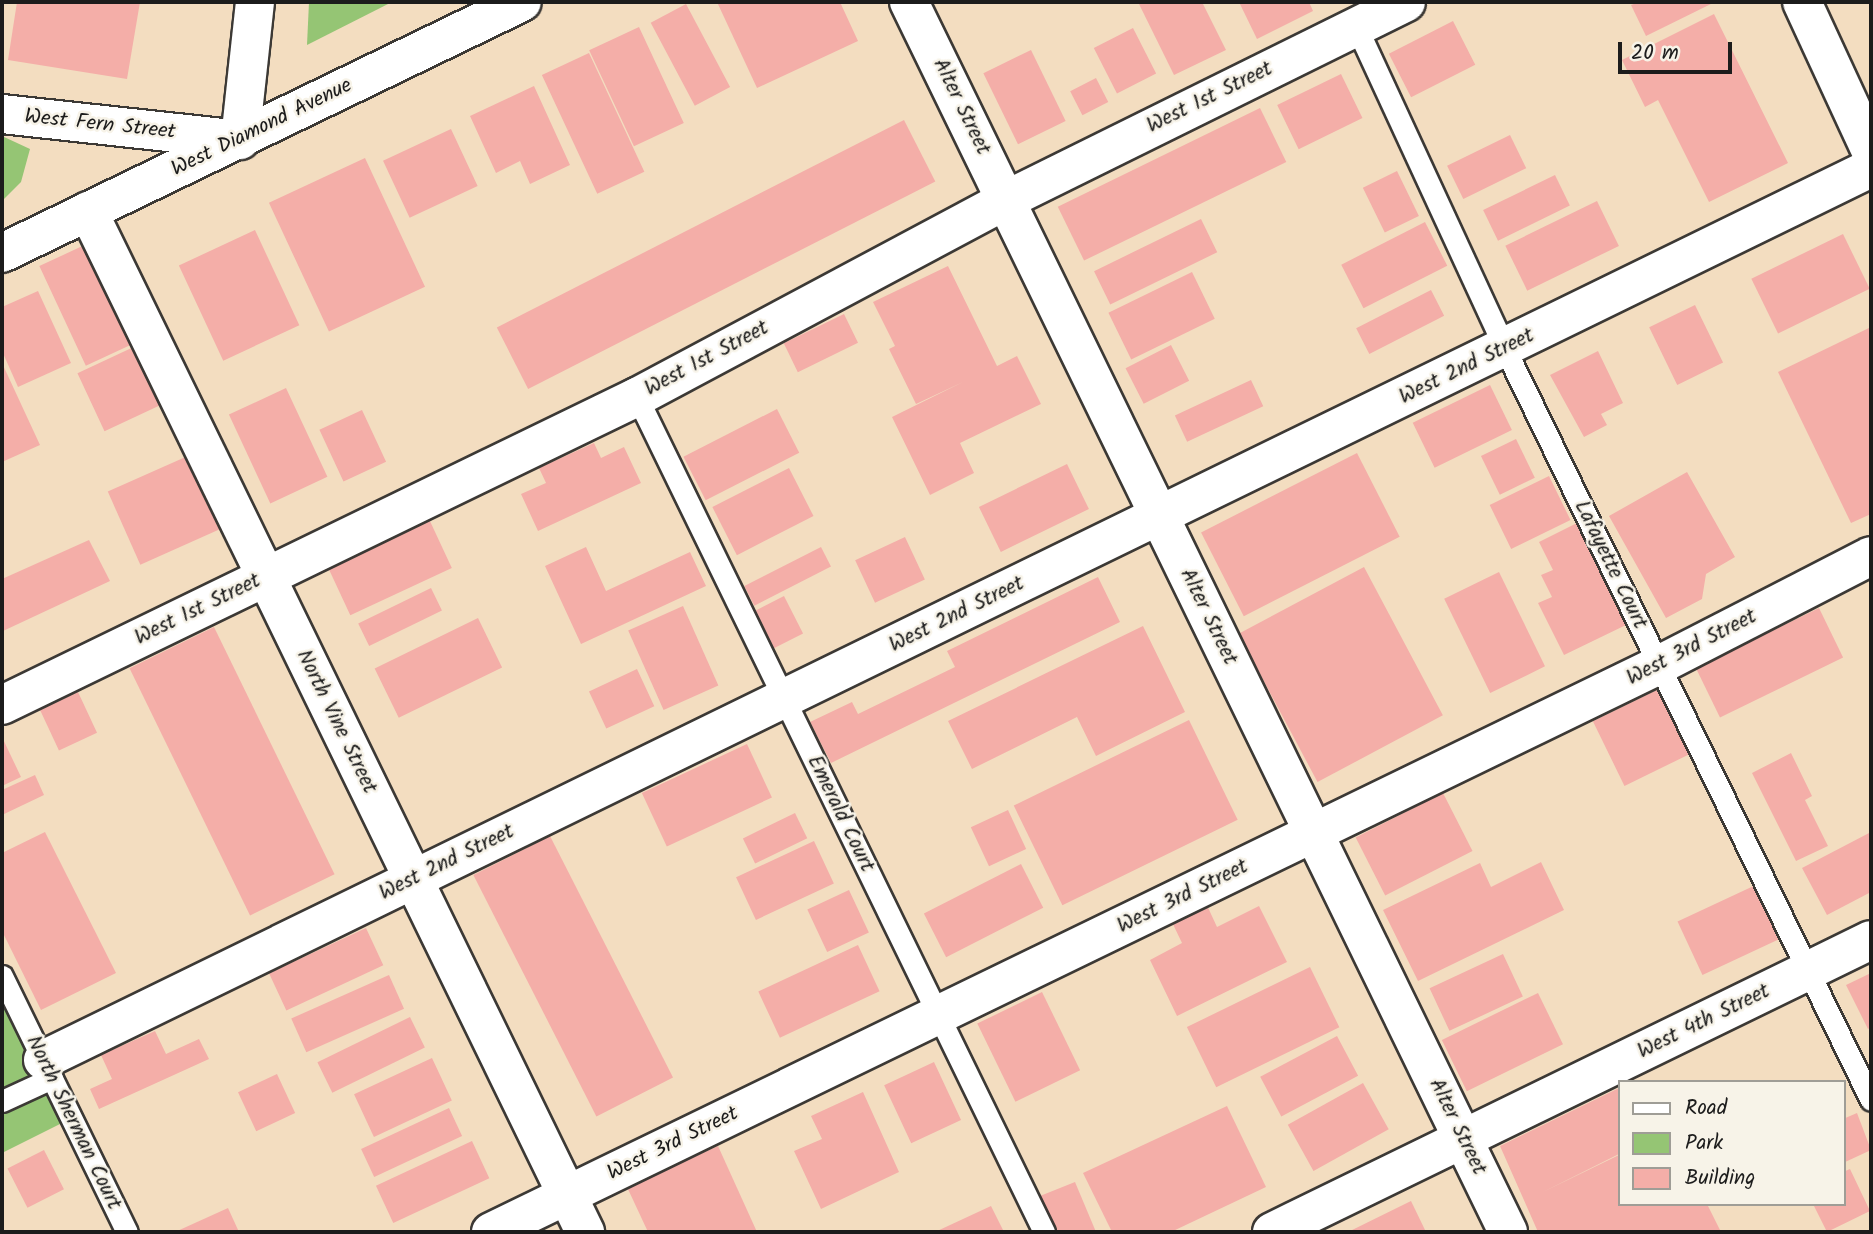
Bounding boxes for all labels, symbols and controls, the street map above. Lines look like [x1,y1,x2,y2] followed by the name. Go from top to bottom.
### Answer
[1621,28,1735,72] scale bar
[1631,37,1679,70] text: 20 m
[927,55,995,159] street label: Alter Street
[1143,57,1277,139] street label: West 1st Street
[168,73,356,183] street label: West Diamond Avenue
[23,105,177,145] street label: West Fern Street
[641,316,773,402] street label: West 1st Street
[1395,323,1539,411] street label: West 2nd Street
[1568,497,1652,633] street label: Lafayette Court
[1174,565,1242,669] street label: Alter Street
[131,569,265,651] street label: West 1st Street
[885,571,1029,659] street label: West 2nd Street
[1623,604,1761,692] street label: West 3rd Street
[290,646,382,798] street label: North Vine Street
[801,752,879,876] street label: Emerald Court
[375,819,519,907] street label: West 2nd Street
[1113,854,1253,940] street label: West 3rd Street
[1634,979,1774,1065] street label: West 4th Street
[20,1032,126,1214] street label: North Sherman Court
[1423,1075,1491,1179] street label: Alter Street
[1618,1080,1845,1206] legend
[1685,1092,1727,1125] text: Road
[603,1101,743,1187] street label: West 3rd Street
[1685,1127,1723,1160] text: Park
[1685,1162,1755,1195] text: Building

